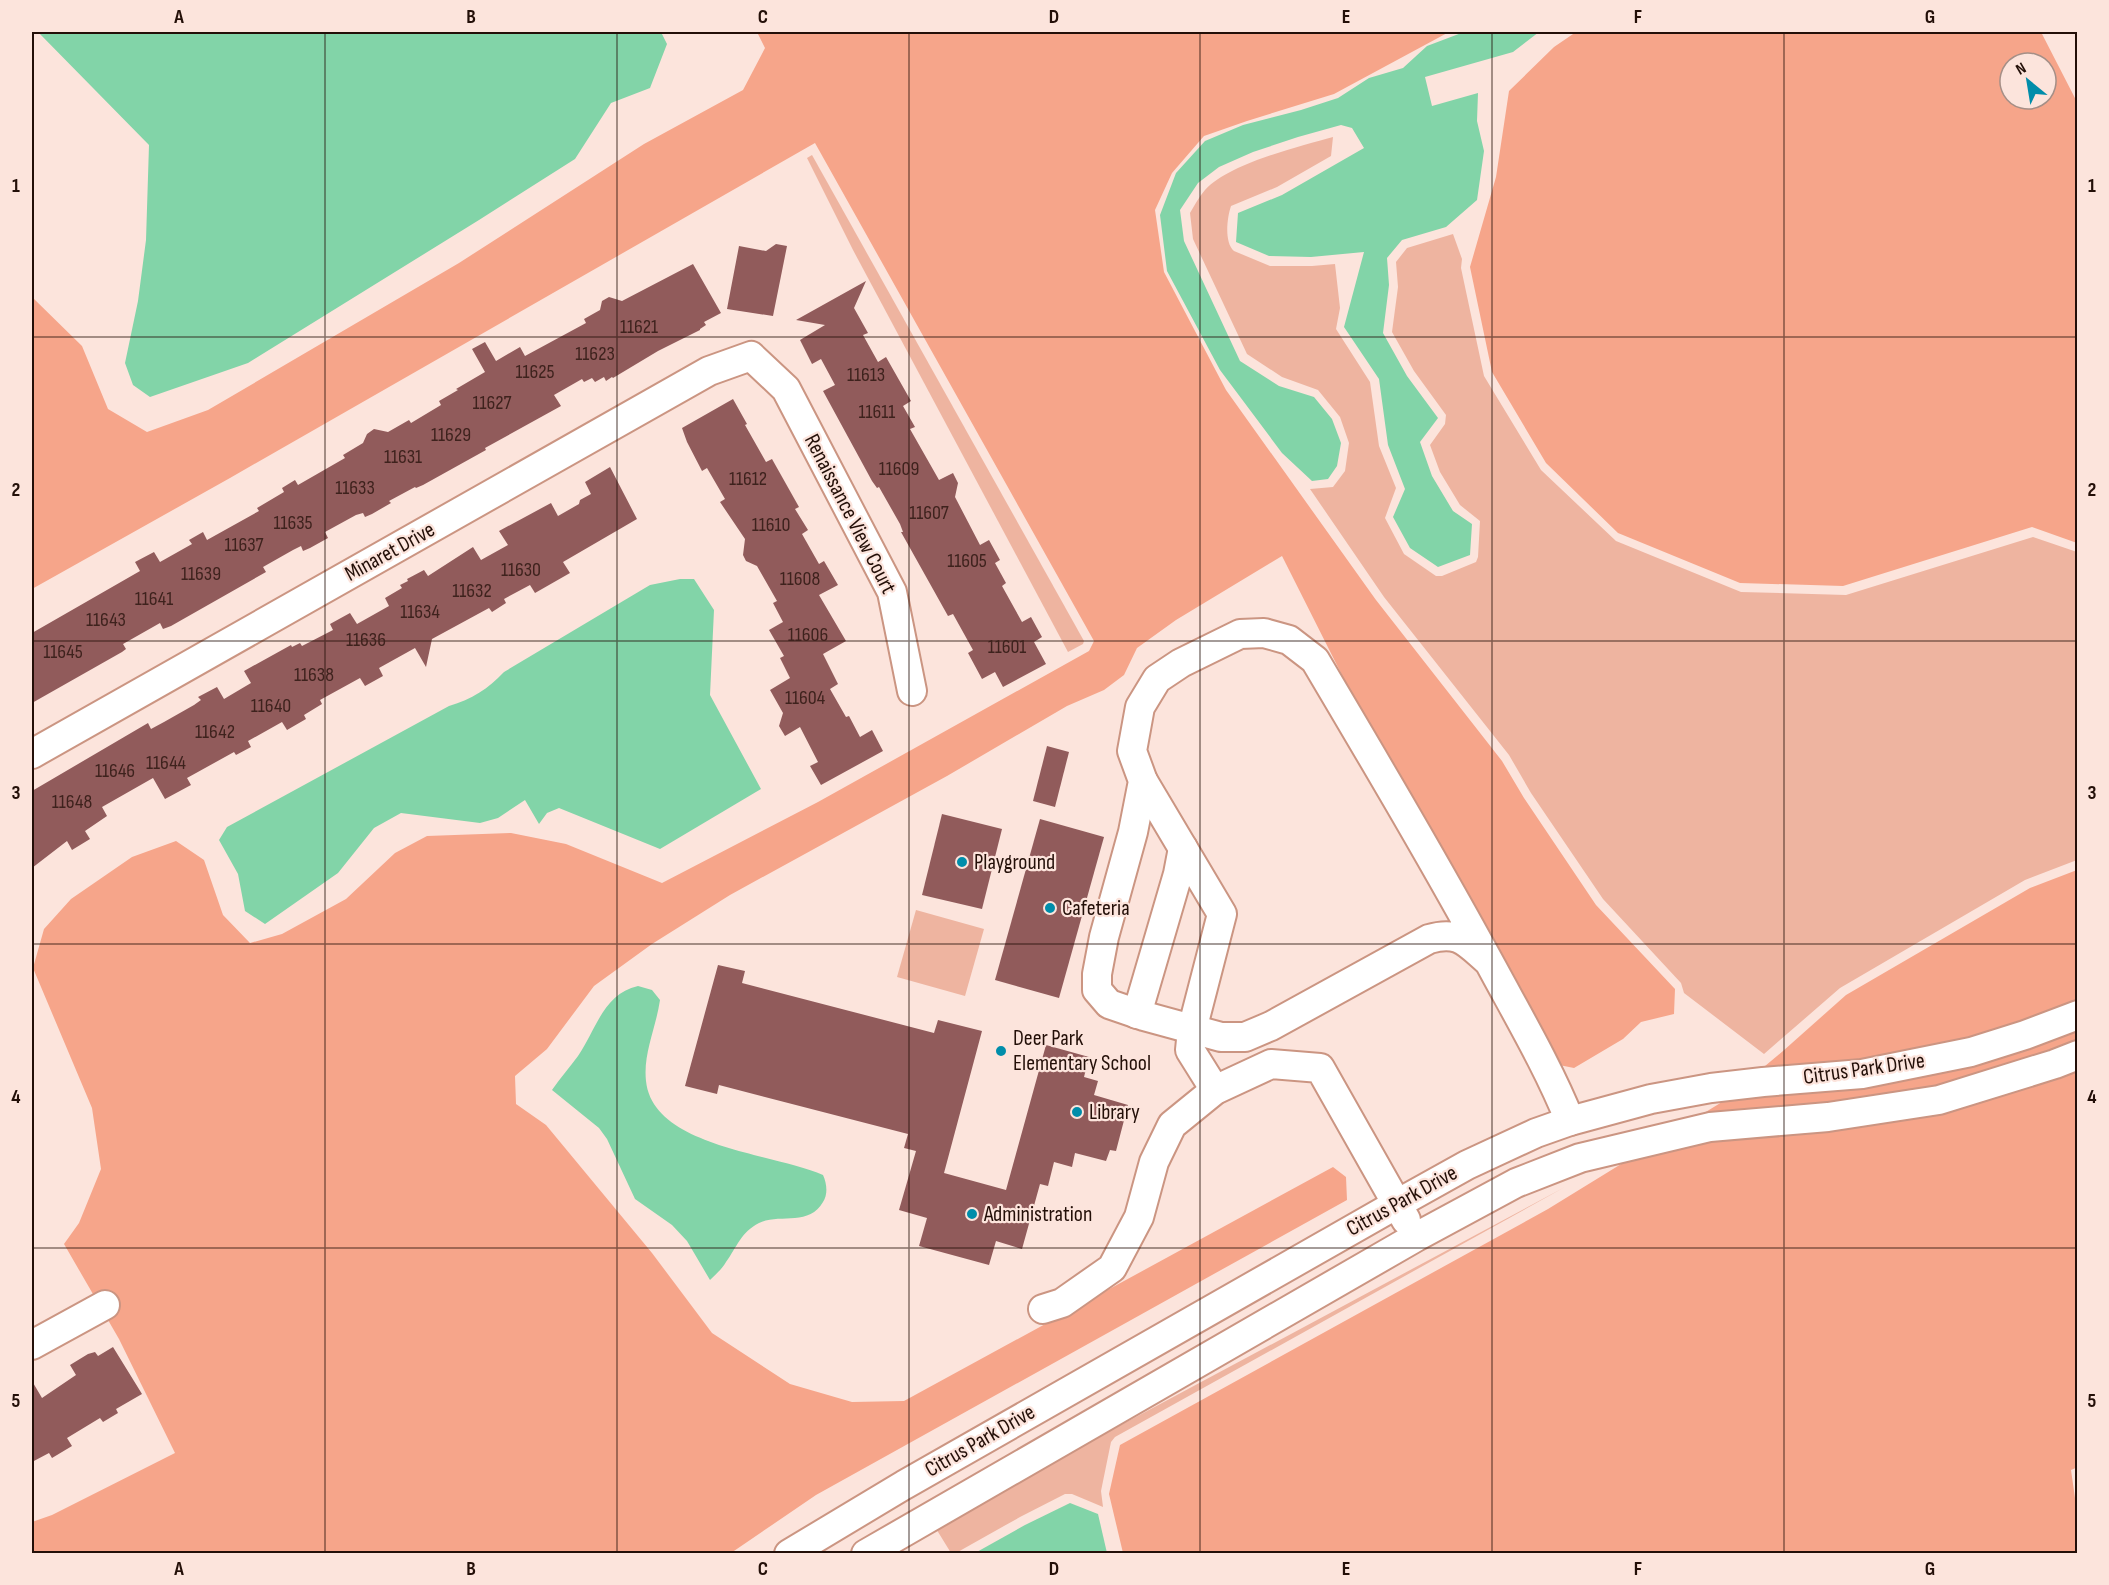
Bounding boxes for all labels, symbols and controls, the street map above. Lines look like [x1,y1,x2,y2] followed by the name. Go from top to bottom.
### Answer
[173,5,184,29] text: A
[466,5,476,29] text: B
[758,5,768,29] text: C
[1049,5,1059,29] text: D
[1342,5,1350,29] text: E
[1634,5,1642,29] text: F
[1925,5,1935,29] text: G
[1998,51,2058,111] north arrow
[2013,59,2030,80] text: N
[12,174,20,198] text: 1
[2088,174,2096,198] text: 1
[620,315,658,339] house number: 11621
[575,342,615,366] house number: 11623
[515,360,555,384] house number: 11625
[847,363,885,387] house number: 11613
[472,391,512,415] house number: 11627
[859,400,895,424] house number: 11611
[431,423,471,447] house number: 11629
[798,430,902,599] street label: Renaissance View Court
[384,445,422,469] house number: 11631
[879,457,919,481] house number: 11609
[729,467,767,491] house number: 11612
[335,476,375,500] house number: 11633
[12,478,20,502] text: 2
[2088,478,2096,502] text: 2
[909,501,949,525] house number: 11607
[273,511,313,535] house number: 11635
[752,513,790,537] house number: 11610
[340,516,440,588] street label: Minaret Drive
[224,533,264,557] house number: 11637
[947,549,987,573] house number: 11605
[501,558,541,582] house number: 11630
[181,562,221,586] house number: 11639
[780,567,820,591] house number: 11608
[452,579,492,603] house number: 11632
[135,587,173,611] house number: 11641
[400,600,440,624] house number: 11634
[86,608,126,632] house number: 11643
[788,623,828,647] house number: 11606
[346,628,386,652] house number: 11636
[988,635,1026,659] house number: 11601
[43,640,83,664] house number: 11645
[294,663,334,687] house number: 11638
[785,686,825,710] house number: 11604
[251,694,291,718] house number: 11640
[195,720,235,744] house number: 11642
[146,751,186,775] house number: 11644
[95,759,135,783] house number: 11646
[12,781,21,805] text: 3
[2088,781,2097,805] text: 3
[52,790,92,814] house number: 11648
[974,849,1055,876] place label: Playground
[955,855,969,869] marker: Playground
[1062,895,1130,922] place label: Cafeteria
[1043,901,1057,915] marker: Cafeteria
[1013,1025,1151,1077] place label: Deer Park Elementary School
[994,1044,1008,1058] marker: Deer Park Elementary School
[1801,1047,1927,1091] street label: Citrus Park Drive
[11,1085,21,1109] text: 4
[2087,1085,2097,1109] text: 4
[1089,1099,1140,1126] place label: Library
[1070,1105,1084,1119] marker: Library
[1342,1160,1462,1242] street label: Citrus Park Drive
[983,1201,1092,1228] place label: Administration
[965,1207,979,1221] marker: Administration
[12,1389,21,1413] text: 5
[2088,1389,2097,1413] text: 5
[920,1399,1040,1483] street label: Citrus Park Drive
[173,1557,184,1581] text: A
[466,1557,476,1581] text: B
[758,1557,768,1581] text: C
[1049,1557,1059,1581] text: D
[1342,1557,1350,1581] text: E
[1634,1557,1642,1581] text: F
[1925,1557,1935,1581] text: G

